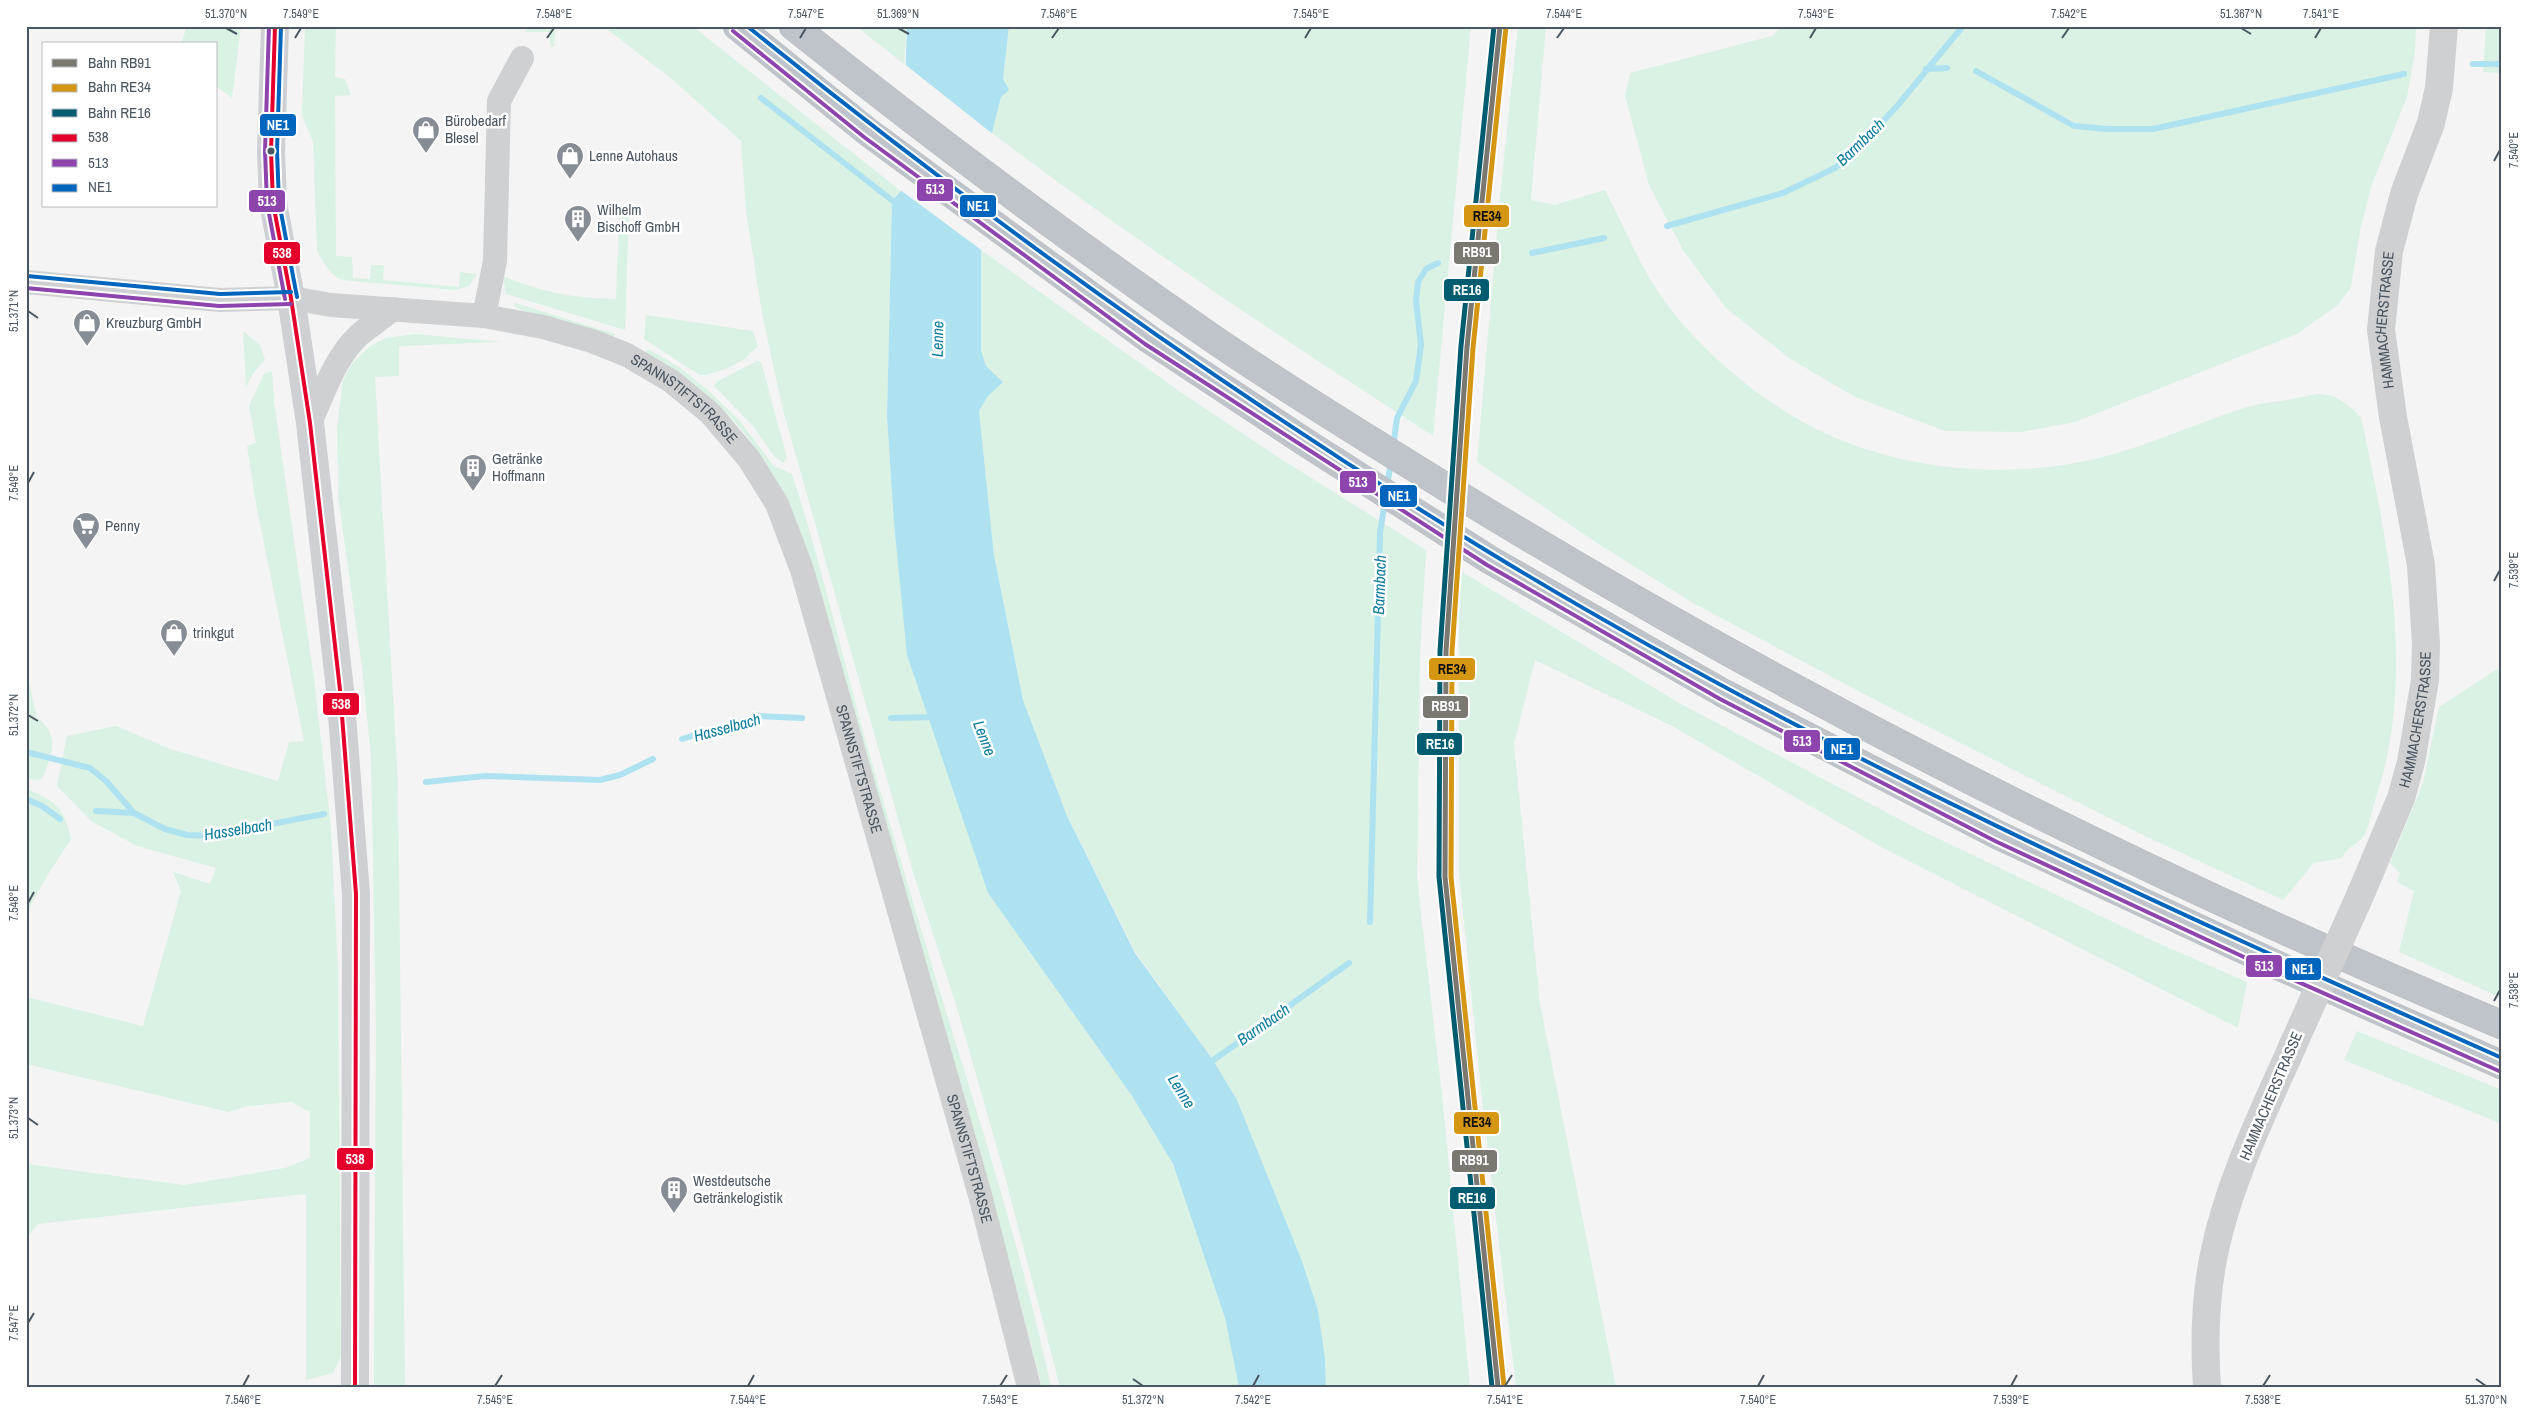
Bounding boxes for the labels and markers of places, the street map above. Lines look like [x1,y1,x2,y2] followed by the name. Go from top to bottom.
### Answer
[445,110,506,148] place label: Bürobedarf Blesel
[411,115,441,154] shop icon: Bürobedarf Blesel
[555,141,585,180] shop icon: Lenne Autohaus
[589,145,678,166] place label: Lenne Autohaus
[266,146,276,156] unlabelled marker
[597,199,680,237] place label: Wilhelm Bischoff GmbH
[563,204,593,243] building icon: Wilhelm Bischoff GmbH
[72,308,102,347] shop icon: Kreuzburg GmbH
[106,312,202,333] place label: Kreuzburg GmbH
[492,448,545,486] place label: Getränke Hoffmann
[458,453,488,492] building icon: Getränke Hoffmann
[71,511,101,550] supermarket icon: Penny
[105,515,141,536] place label: Penny
[159,618,189,657] shop icon: trinkgut
[193,622,235,643] place label: trinkgut
[693,1170,783,1208] place label: Westdeutsche Getränkelogistik
[659,1175,689,1214] building icon: Westdeutsche Getränkelogistik

